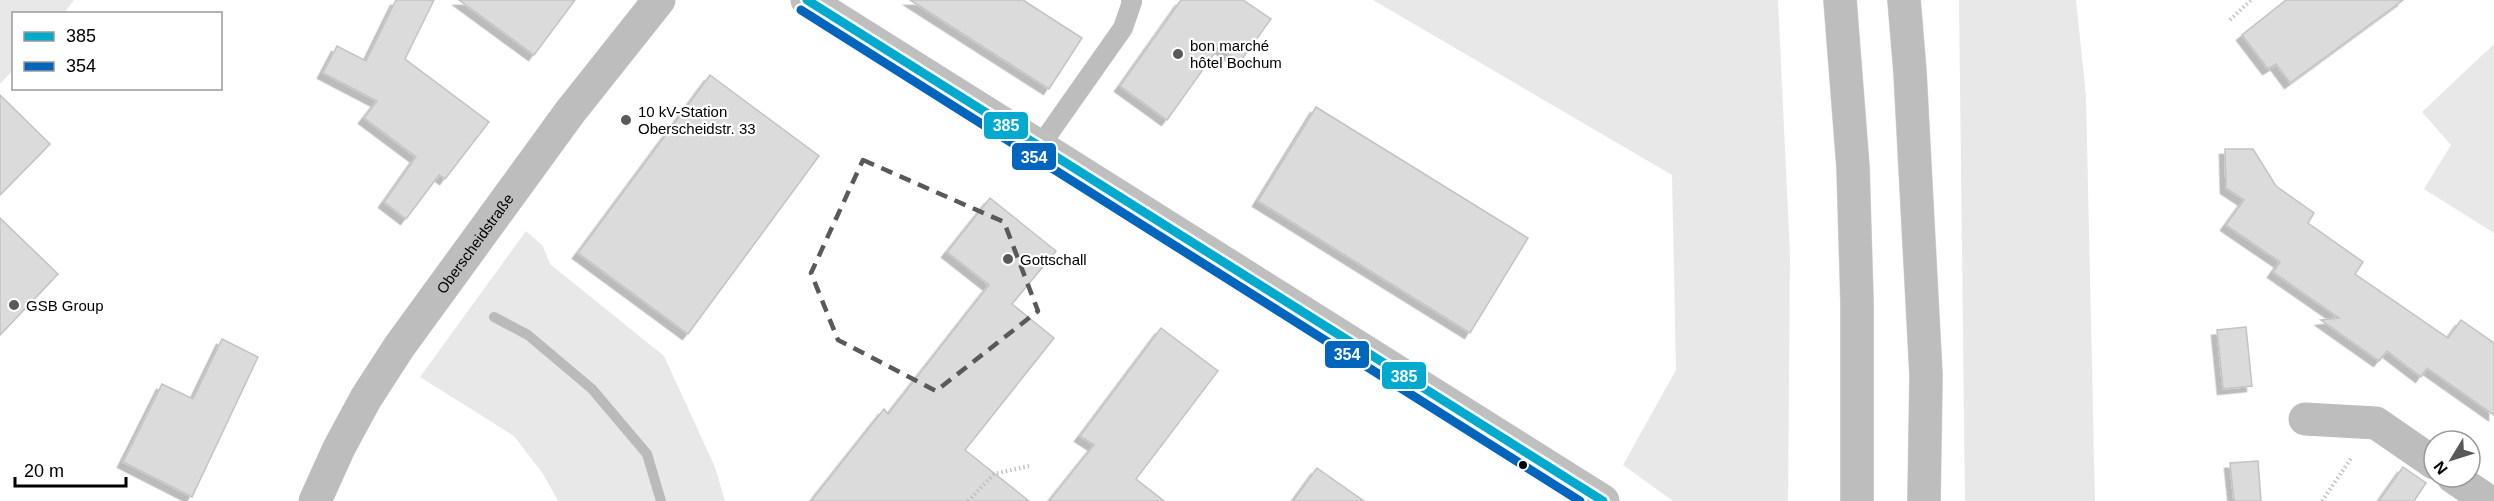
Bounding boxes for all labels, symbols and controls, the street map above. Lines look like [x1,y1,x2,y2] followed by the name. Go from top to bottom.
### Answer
[12,12,222,90] legend
[66,26,96,46] text: 385
[1190,37,1282,71] place label: bon marché hôtel Bochum
[1171,47,1185,61] marker: bon marché hôtel Bochum
[66,56,96,76] text: 354
[638,103,756,137] place label: 10 kV-Station Oberscheidstr. 33
[983,111,1029,140] line badge: 385
[619,113,633,127] marker: 10 kV-Station Oberscheidstr. 33
[993,117,1019,134] text: 385
[1011,142,1057,171] line badge: 354
[1021,149,1047,166] text: 354
[432,190,516,297] street label: Oberscheidstraße
[1020,251,1087,268] place label: Gottschall
[1001,252,1015,266] marker: Gottschall
[26,297,104,314] place label: GSB Group
[7,298,21,312] marker: GSB Group
[1324,340,1370,369] line badge: 354
[1334,346,1360,363] text: 354
[1381,361,1427,390] line badge: 385
[1391,368,1417,385] text: 385
[2422,429,2482,489] north arrow
[15,450,126,488] scale bar
[2430,458,2451,478] text: N
[1517,459,1529,471] unlabelled marker
[24,461,64,481] text: 20 m

